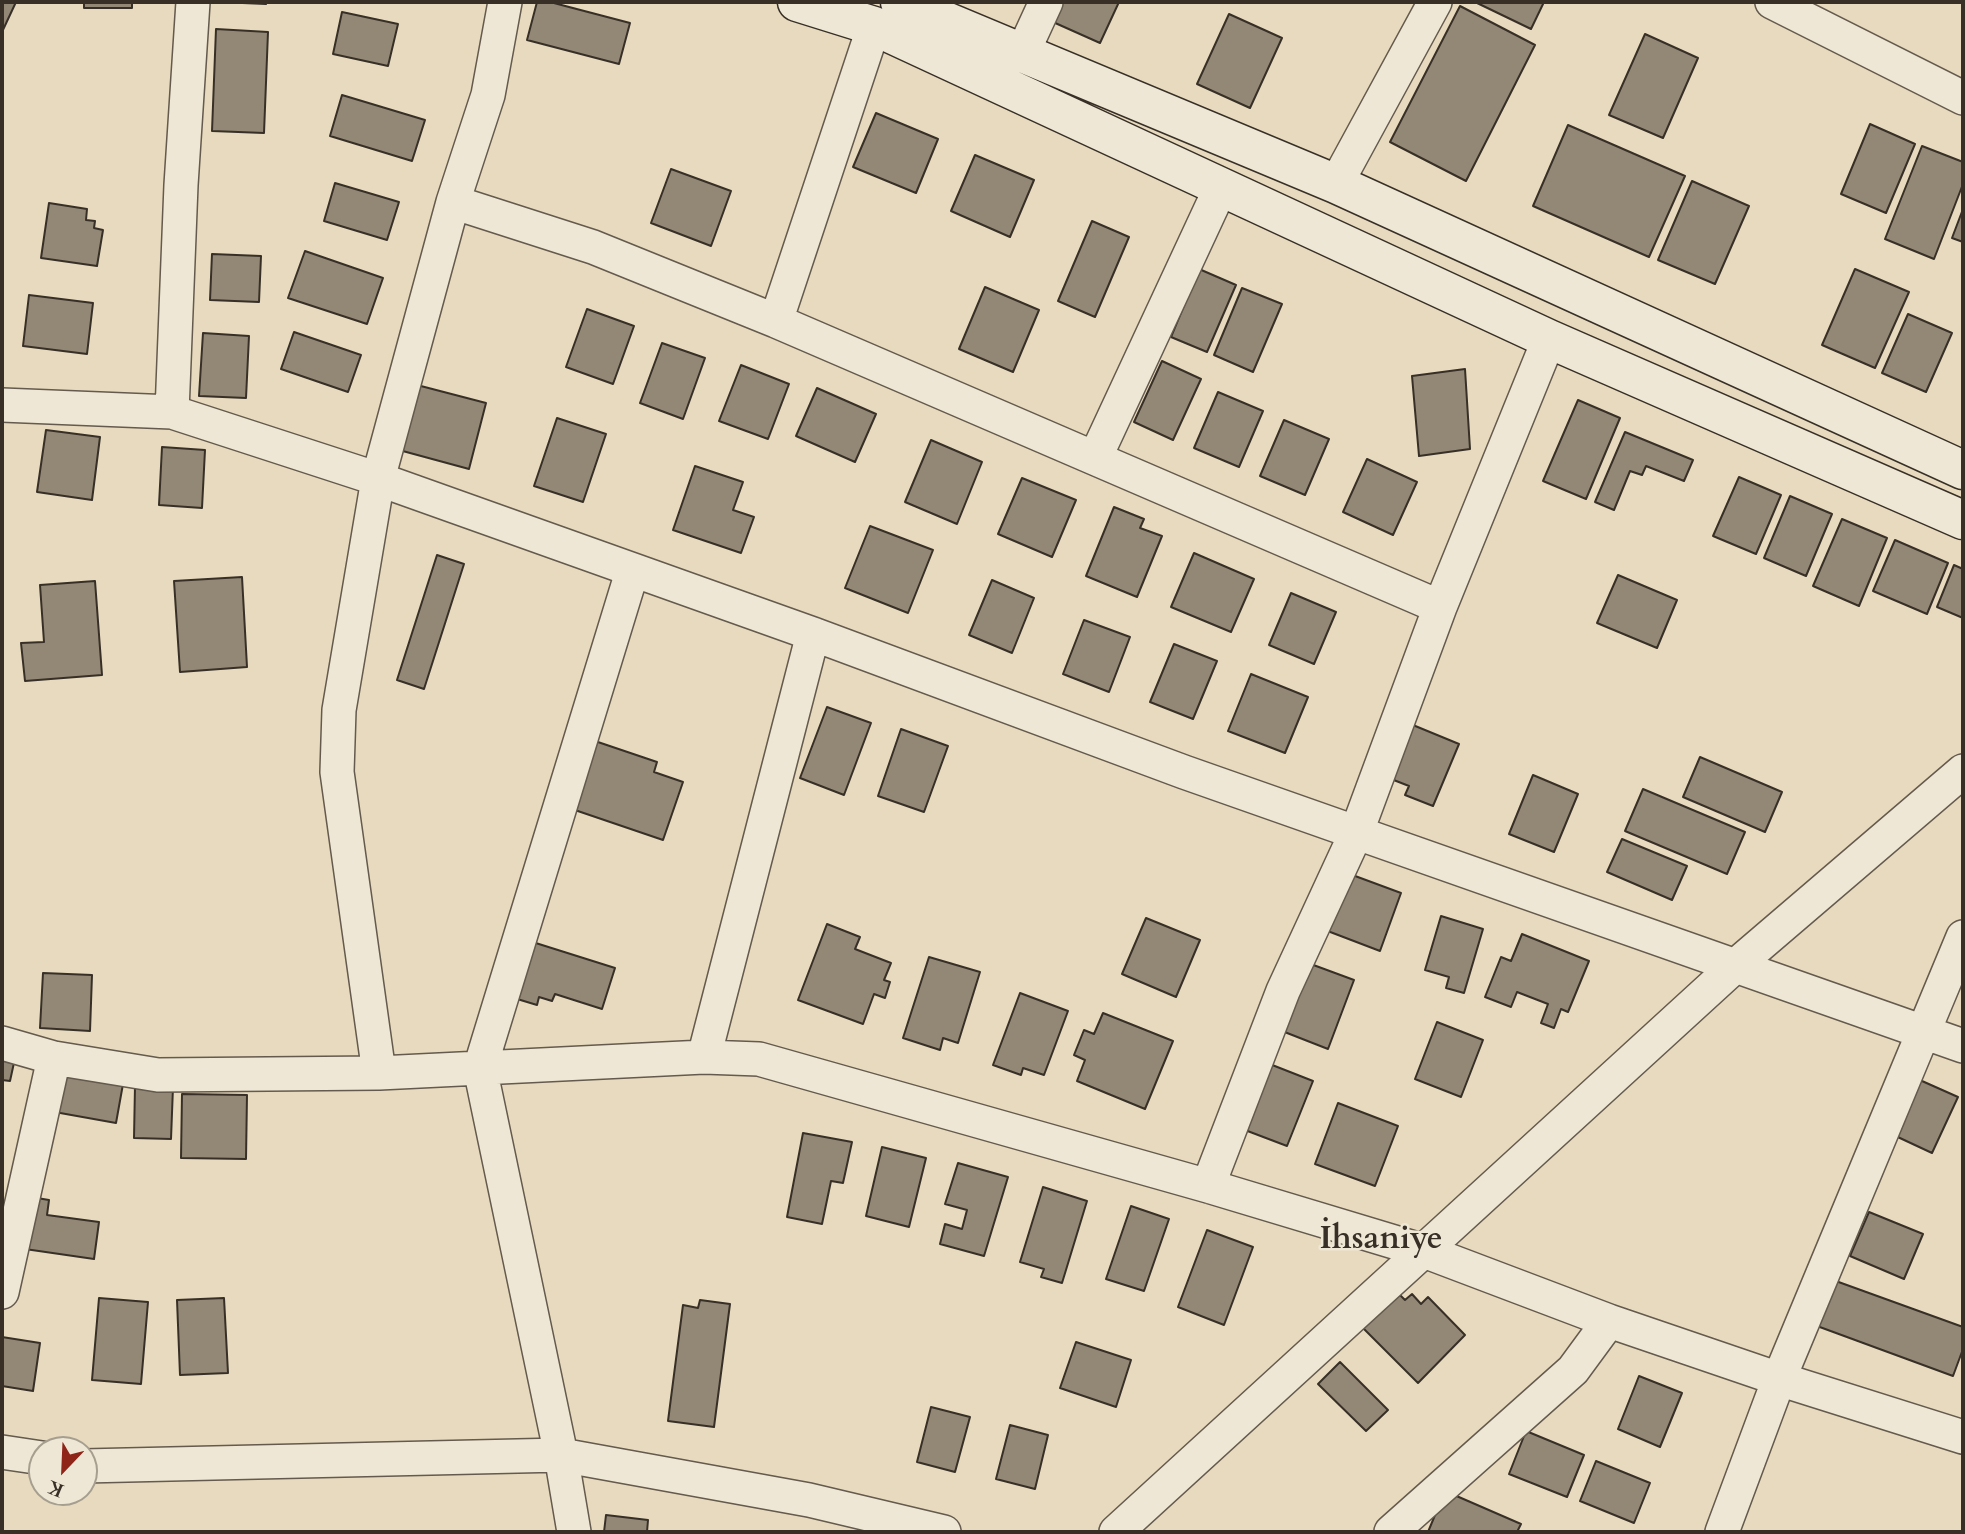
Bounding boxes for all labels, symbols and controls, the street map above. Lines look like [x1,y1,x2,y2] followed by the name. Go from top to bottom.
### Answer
[1319,1222,1443,1260] district label: İhsaniye
[28,1436,98,1506] north arrow
[43,1474,68,1503] text: K

